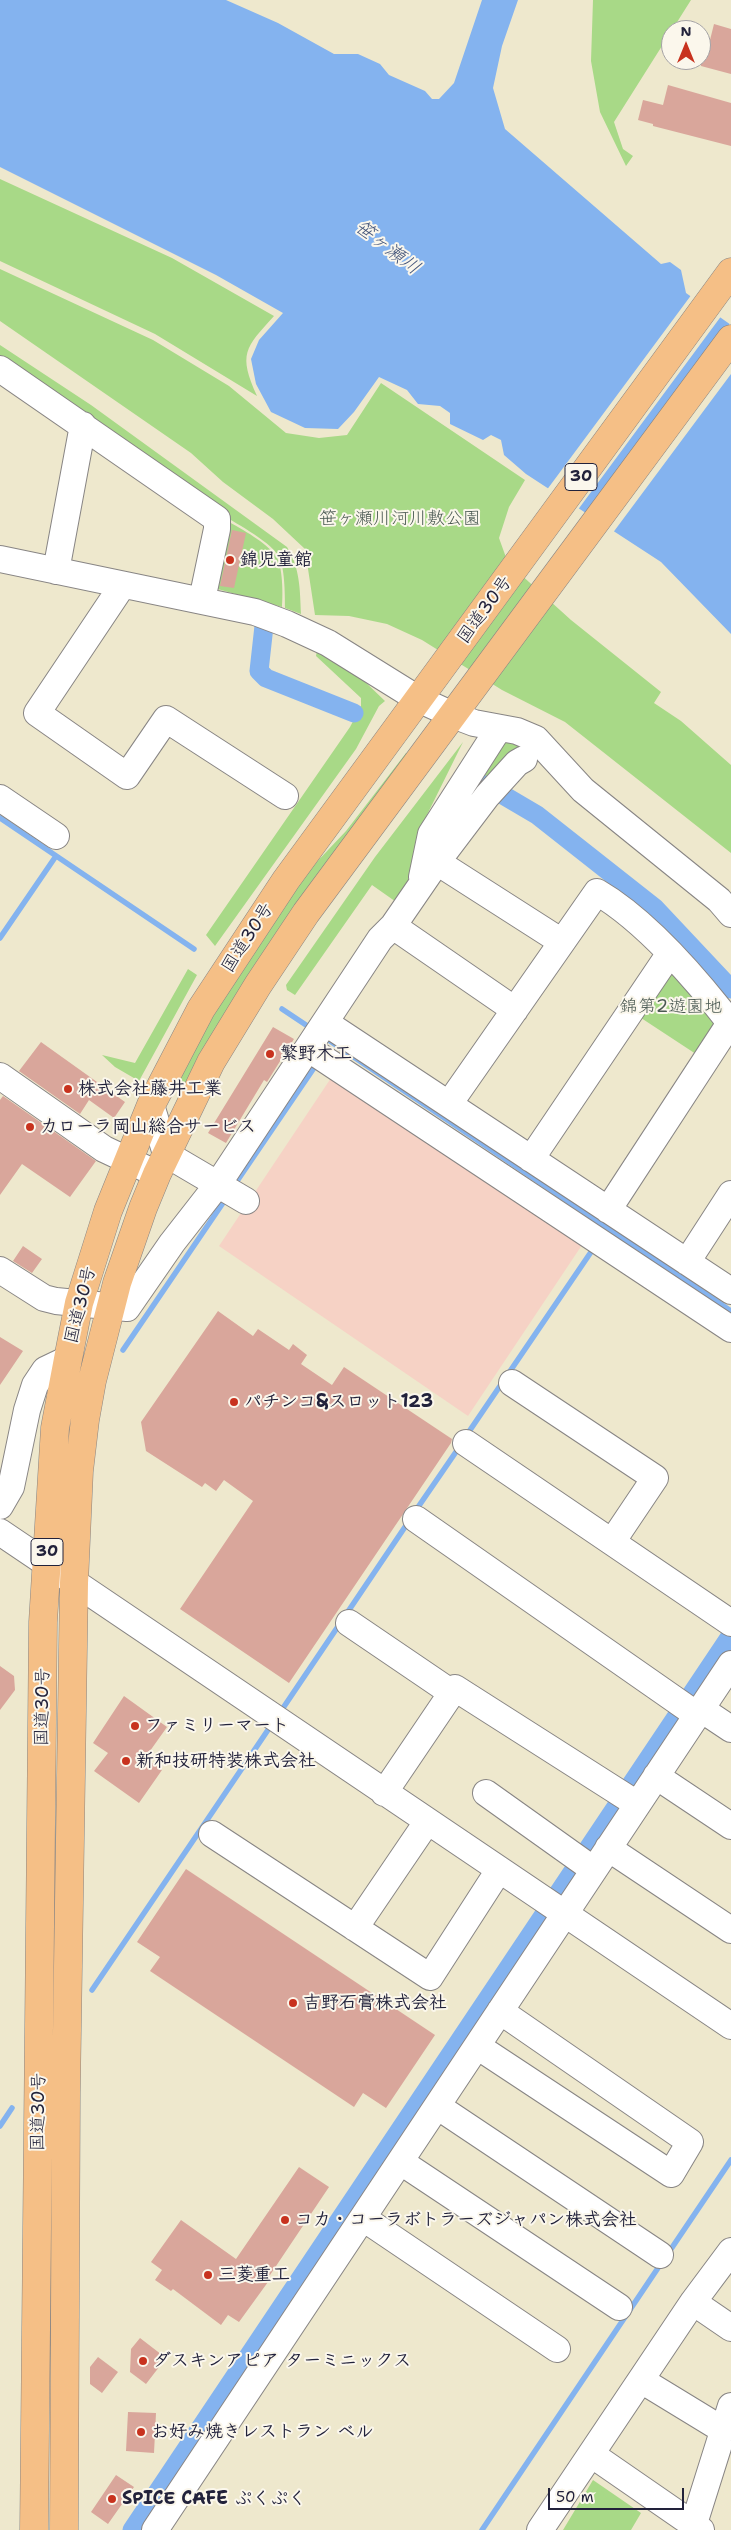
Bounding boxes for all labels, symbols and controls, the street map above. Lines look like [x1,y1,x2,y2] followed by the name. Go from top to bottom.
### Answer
[661,20,711,70] north arrow
[680,22,692,40] text: N
[350,216,424,280] water label: 笹ヶ瀬川
[565,464,597,491] road number: 30
[319,508,481,530] park label: 笹ヶ瀬川河川敷公園
[240,549,312,571] place label: 錦児童館
[224,554,236,566] marker: 錦児童館
[453,572,517,648] street label: 国道30号
[217,899,279,977] street label: 国道30号
[620,996,722,1018] park label: 錦第2遊園地
[280,1043,352,1065] place label: 繁野木工
[264,1048,276,1060] marker: 繁野木工
[78,1078,222,1100] place label: 株式会社藤井工業
[62,1083,74,1095] marker: 株式会社藤井工業
[40,1116,256,1138] place label: カローラ岡山総合サービス
[24,1121,36,1133] marker: カローラ岡山総合サービス
[61,1264,101,1346] street label: 国道30号
[244,1391,433,1413] place label: パチンコ&スロット123
[228,1396,240,1408] marker: パチンコ&スロット123
[31,1538,63,1565] road number: 30
[32,1667,54,1747] street label: 国道30号
[145,1715,289,1737] place label: ファミリーマート
[129,1720,141,1732] marker: ファミリーマート
[136,1750,316,1772] place label: 新和技研特装株式会社
[120,1755,132,1767] marker: 新和技研特装株式会社
[303,1992,447,2014] place label: 吉野石膏株式会社
[287,1997,299,2009] marker: 吉野石膏株式会社
[28,2072,50,2152] street label: 国道30号
[295,2209,637,2231] place label: コカ・コーラボトラーズジャパン株式会社
[279,2214,291,2226] marker: コカ・コーラボトラーズジャパン株式会社
[218,2264,290,2286] place label: 三菱重工
[202,2269,214,2281] marker: 三菱重工
[153,2350,411,2372] place label: ダスキンアピア ターミニックス
[137,2355,149,2367] marker: ダスキンアピア ターミニックス
[151,2421,373,2443] place label: お好み焼きレストラン ベル
[135,2426,147,2438] marker: お好み焼きレストラン ベル
[551,2478,687,2510] scale bar
[556,2487,594,2507] text: 50 m
[122,2488,306,2510] place label: SPICE CAFE ぷくぷく
[106,2493,118,2505] marker: SPICE CAFE ぷくぷく

